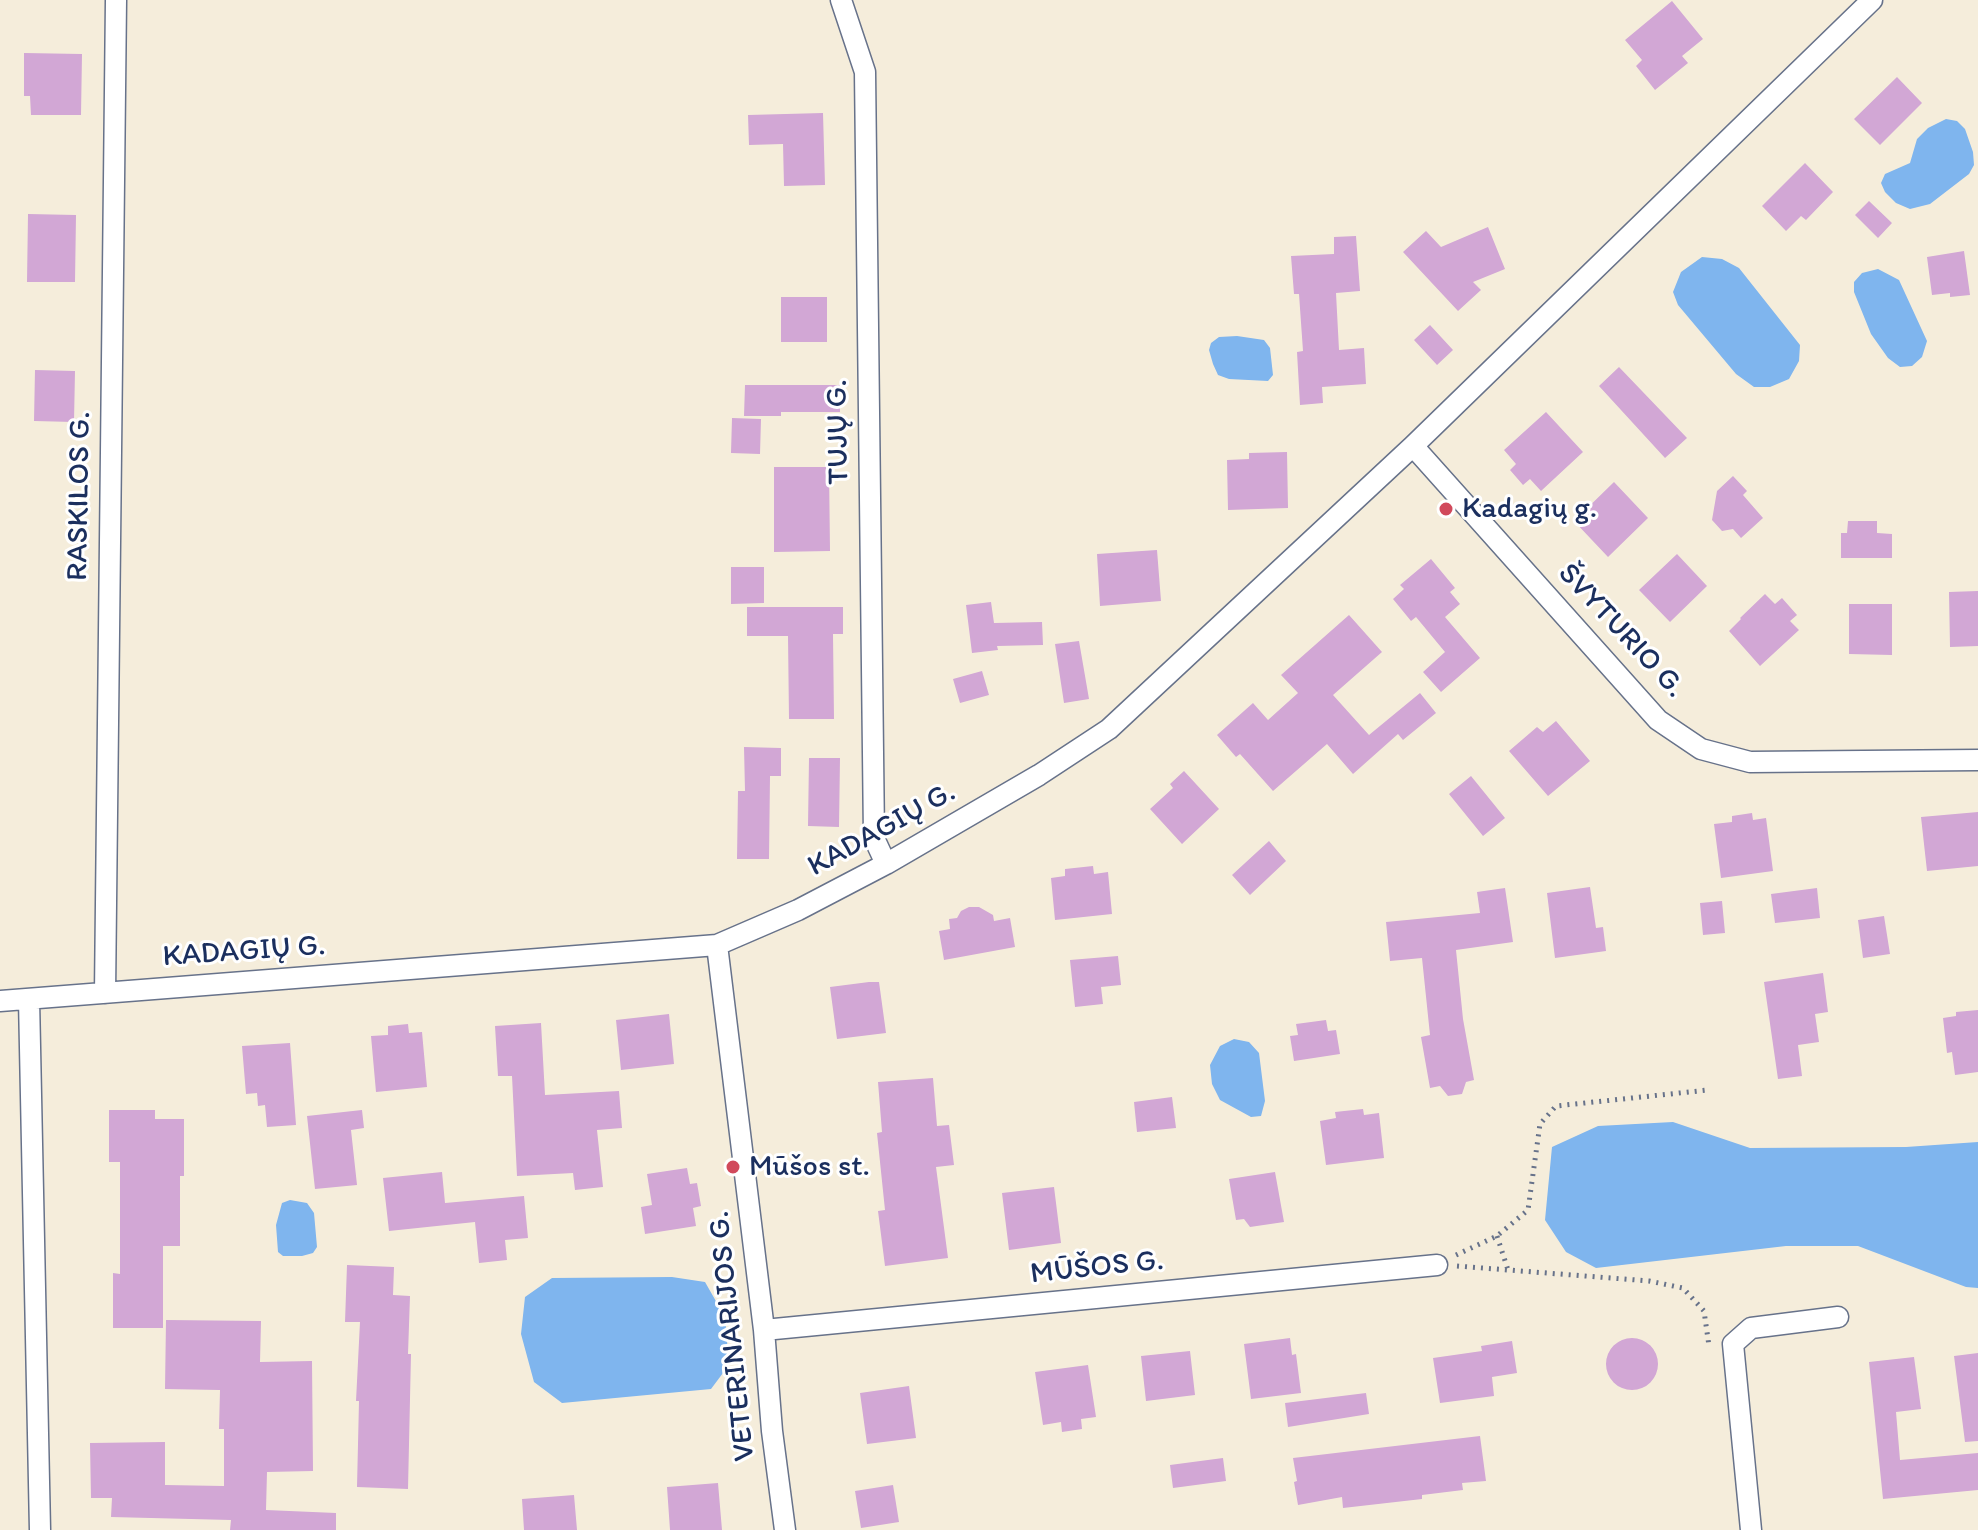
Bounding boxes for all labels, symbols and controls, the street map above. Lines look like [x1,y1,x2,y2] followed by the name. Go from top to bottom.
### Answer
[820,379,858,485] street label: TUJŲ G.
[61,411,99,581] street label: RASKILOS G.
[1462,491,1597,527] place label: Kadagių g.
[1437,500,1455,518] marker: Kadagių g.
[1550,556,1692,706] street label: ŠVYTURIO G.
[802,775,962,885] street label: KADAGIŲ G.
[161,928,327,976] street label: KADAGIŲ G.
[749,1149,870,1185] place label: Mūšos st.
[724,1158,742,1176] marker: Mūšos st.
[702,1209,764,1463] street label: VETERINARIJOS G.
[1029,1243,1165,1293] street label: MŪŠOS G.

